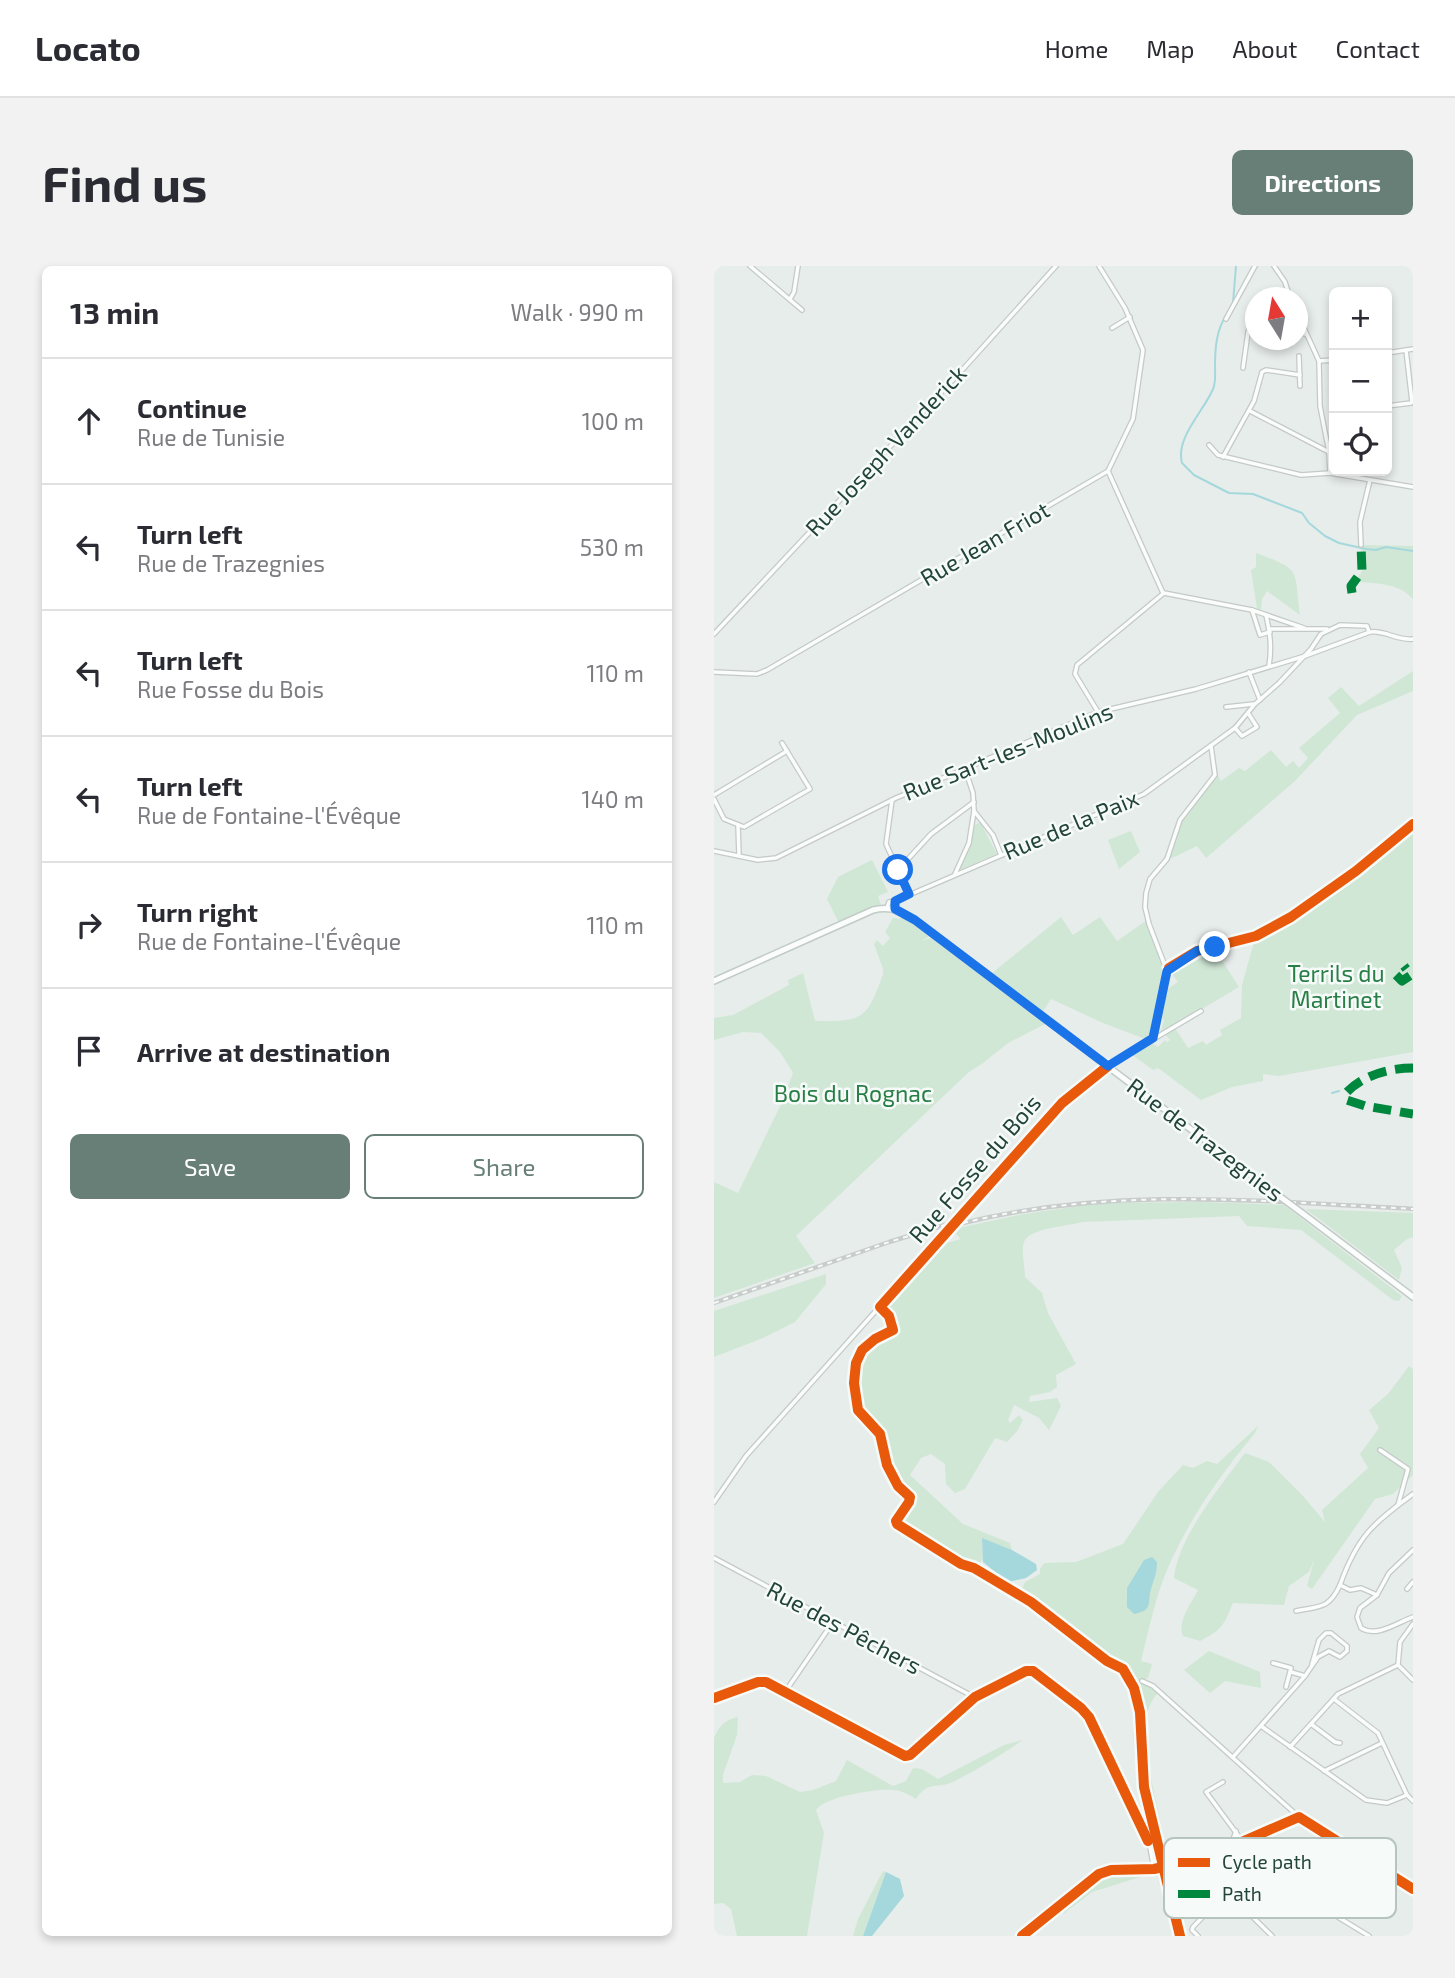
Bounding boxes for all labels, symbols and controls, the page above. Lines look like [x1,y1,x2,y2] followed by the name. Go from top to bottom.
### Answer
[35,28,141,68] text: Locato
[1045,34,1108,63] text: Home
[1146,34,1194,63] text: Map
[1232,34,1298,63] text: About
[1336,34,1420,63] text: Contact
[1232,150,1413,215] button: Directions
[42,153,207,212] text: Find us
[1245,287,1308,350] north arrow
[1329,287,1392,476] map controls
[1329,287,1392,350] button: +
[70,294,159,330] text: 13 min
[510,298,644,326] text: Walk · 990 m
[1329,350,1392,413] button: −
[799,359,972,542] street label: Rue Joseph Vanderick
[137,392,247,423] text: Continue
[70,402,108,440] icon: ahead
[582,407,644,435] text: 100 m
[1329,413,1392,476] button: locate
[137,423,285,451] text: Rue de Tunisie
[915,495,1054,591] street label: Rue Jean Friot
[137,518,243,549] text: Turn left
[70,528,108,566] icon: left
[580,533,644,561] text: 530 m
[137,549,325,577] text: Rue de Trazegnies
[137,644,243,675] text: Turn left
[70,654,108,692] icon: left
[587,659,644,687] text: 110 m
[137,675,324,703] text: Rue Fosse du Bois
[899,696,1117,806] street label: Rue Sart-les-Moulins
[137,770,243,801] text: Turn left
[70,780,108,818] icon: left
[999,783,1142,865] street label: Rue de la Paix
[582,785,644,813] text: 140 m
[137,801,401,829] text: Rue de Fontaine-l'Évêque
[882,854,913,885] route start
[137,896,258,927] text: Turn right
[70,906,108,944] icon: right
[587,911,644,939] text: 110 m
[137,927,401,955] text: Rue de Fontaine-l'Évêque
[1199,931,1230,962] route end
[1287,959,1385,1013] park label: Terrils du Martinet
[70,1032,108,1070] icon: arrive
[137,1036,390,1067] text: Arrive at destination
[1122,1071,1289,1207] street label: Rue de Trazegnies
[774,1079,932,1107] park label: Bois du Rognac
[902,1089,1046,1248] street label: Rue Fosse du Bois
[70,1134,350,1199] button: Save
[364,1134,644,1199] button: Share
[762,1575,926,1680] street label: Rue des Pêchers
[1164,1838,1396,1918] legend
[1222,1850,1312,1873] text: Cycle path
[1222,1882,1262,1905] text: Path

